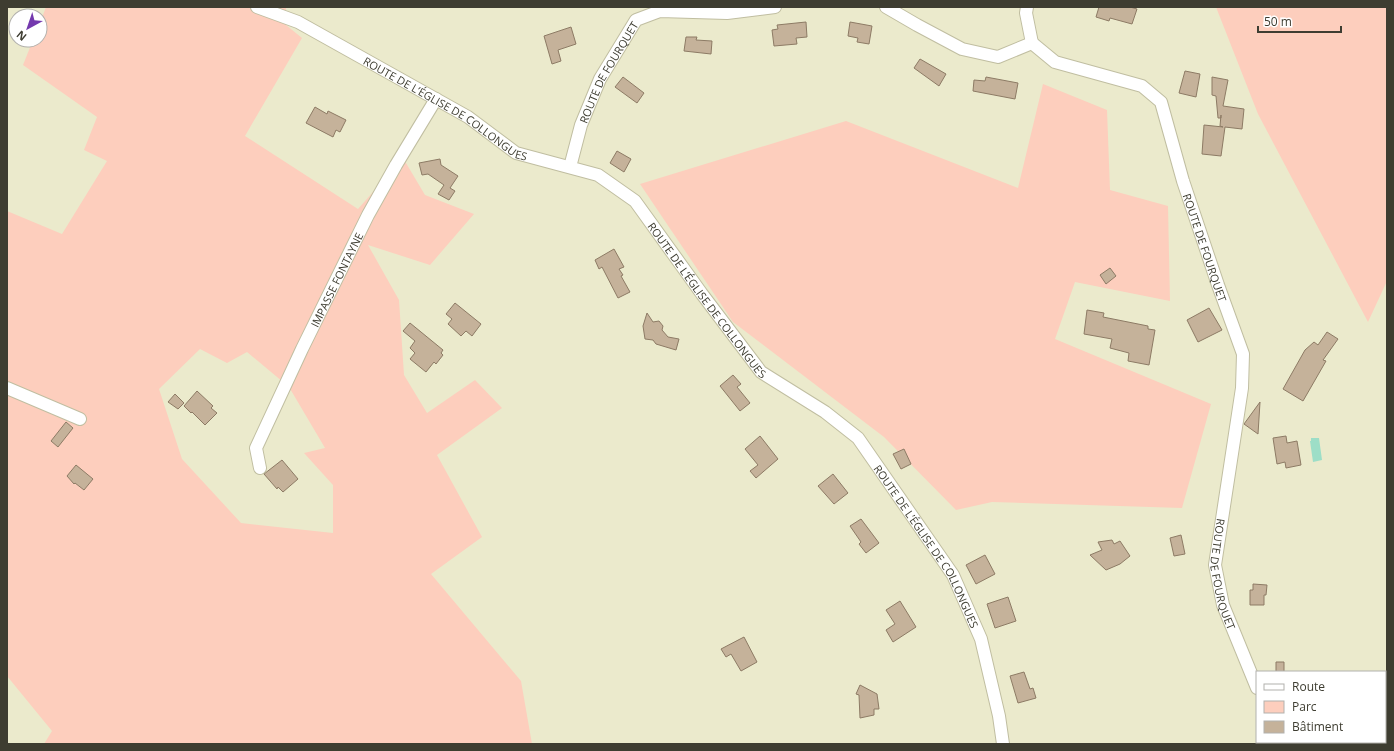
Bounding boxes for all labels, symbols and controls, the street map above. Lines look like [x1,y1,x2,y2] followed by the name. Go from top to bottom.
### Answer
[8,8,48,48] north arrow
[1258,8,1341,34] scale bar
[1264,13,1292,30] text: 50 m
[575,18,641,125] street label: ROUTE DE FOURQUET
[13,27,30,45] text: N
[361,53,529,163] street label: ROUTE DE L’ÉGLISE DE COLLONGUES
[1180,191,1231,304] street label: ROUTE DE FOURQUET
[645,219,769,381] street label: ROUTE DE L’ÉGLISE DE COLLONGUES
[307,230,366,329] street label: IMPASSE FONTAYNE
[871,461,983,630] street label: ROUTE DE L’ÉGLISE DE COLLONGUES
[1208,518,1240,632] street label: ROUTE DE FOURQUET
[1256,671,1386,743] legend
[1292,678,1325,695] text: Route
[1292,698,1317,715] text: Parc
[1292,718,1343,735] text: Bâtiment

